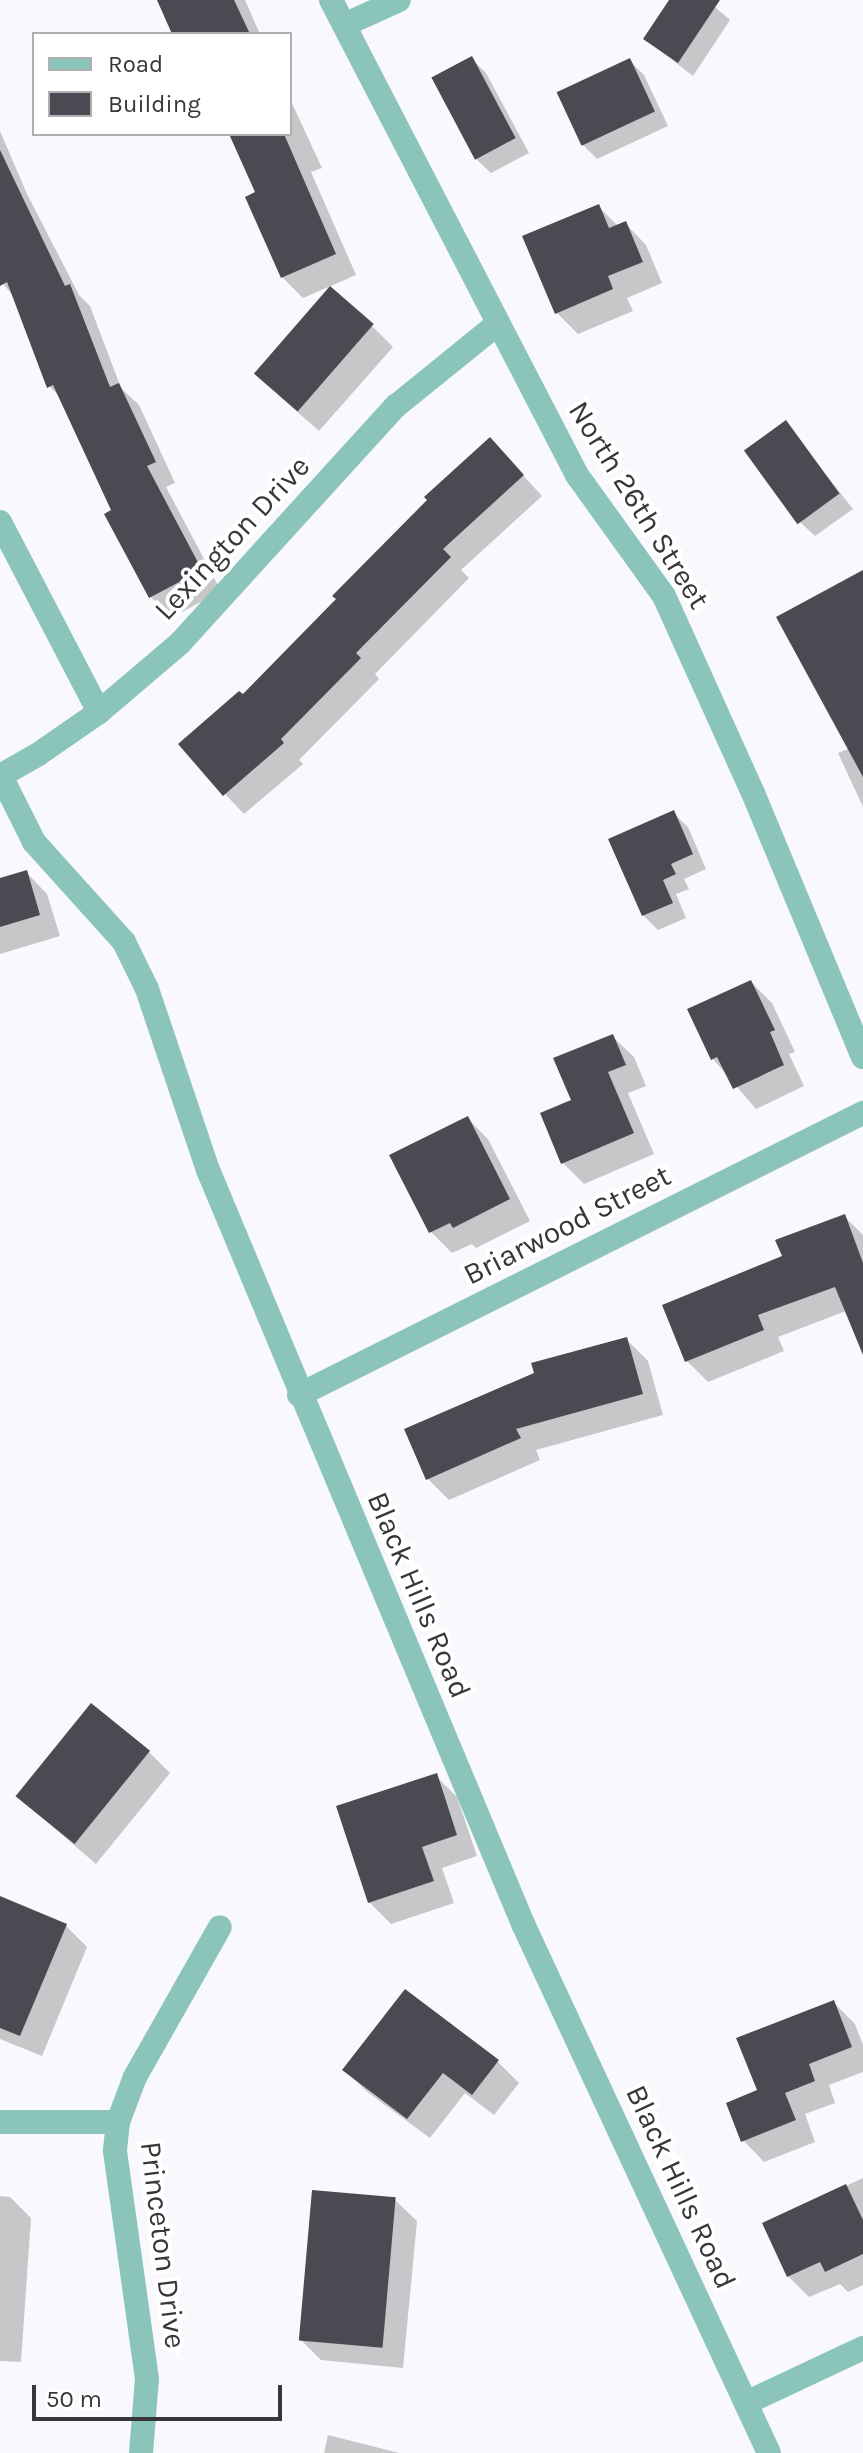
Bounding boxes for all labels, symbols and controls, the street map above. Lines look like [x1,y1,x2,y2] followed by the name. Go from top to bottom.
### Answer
[32,32,292,136] legend
[108,50,163,78] text: Road
[108,90,201,118] text: Building
[561,395,717,615] street label: North 26th Street
[147,448,317,628] street label: Lexington Drive
[457,1157,677,1293] street label: Briarwood Street
[359,1486,479,1704] street label: Black Hills Road
[618,2079,744,2295] street label: Black Hills Road
[132,2139,194,2351] street label: Princeton Drive
[36,2369,286,2419] scale bar
[46,2385,102,2413] text: 50 m

